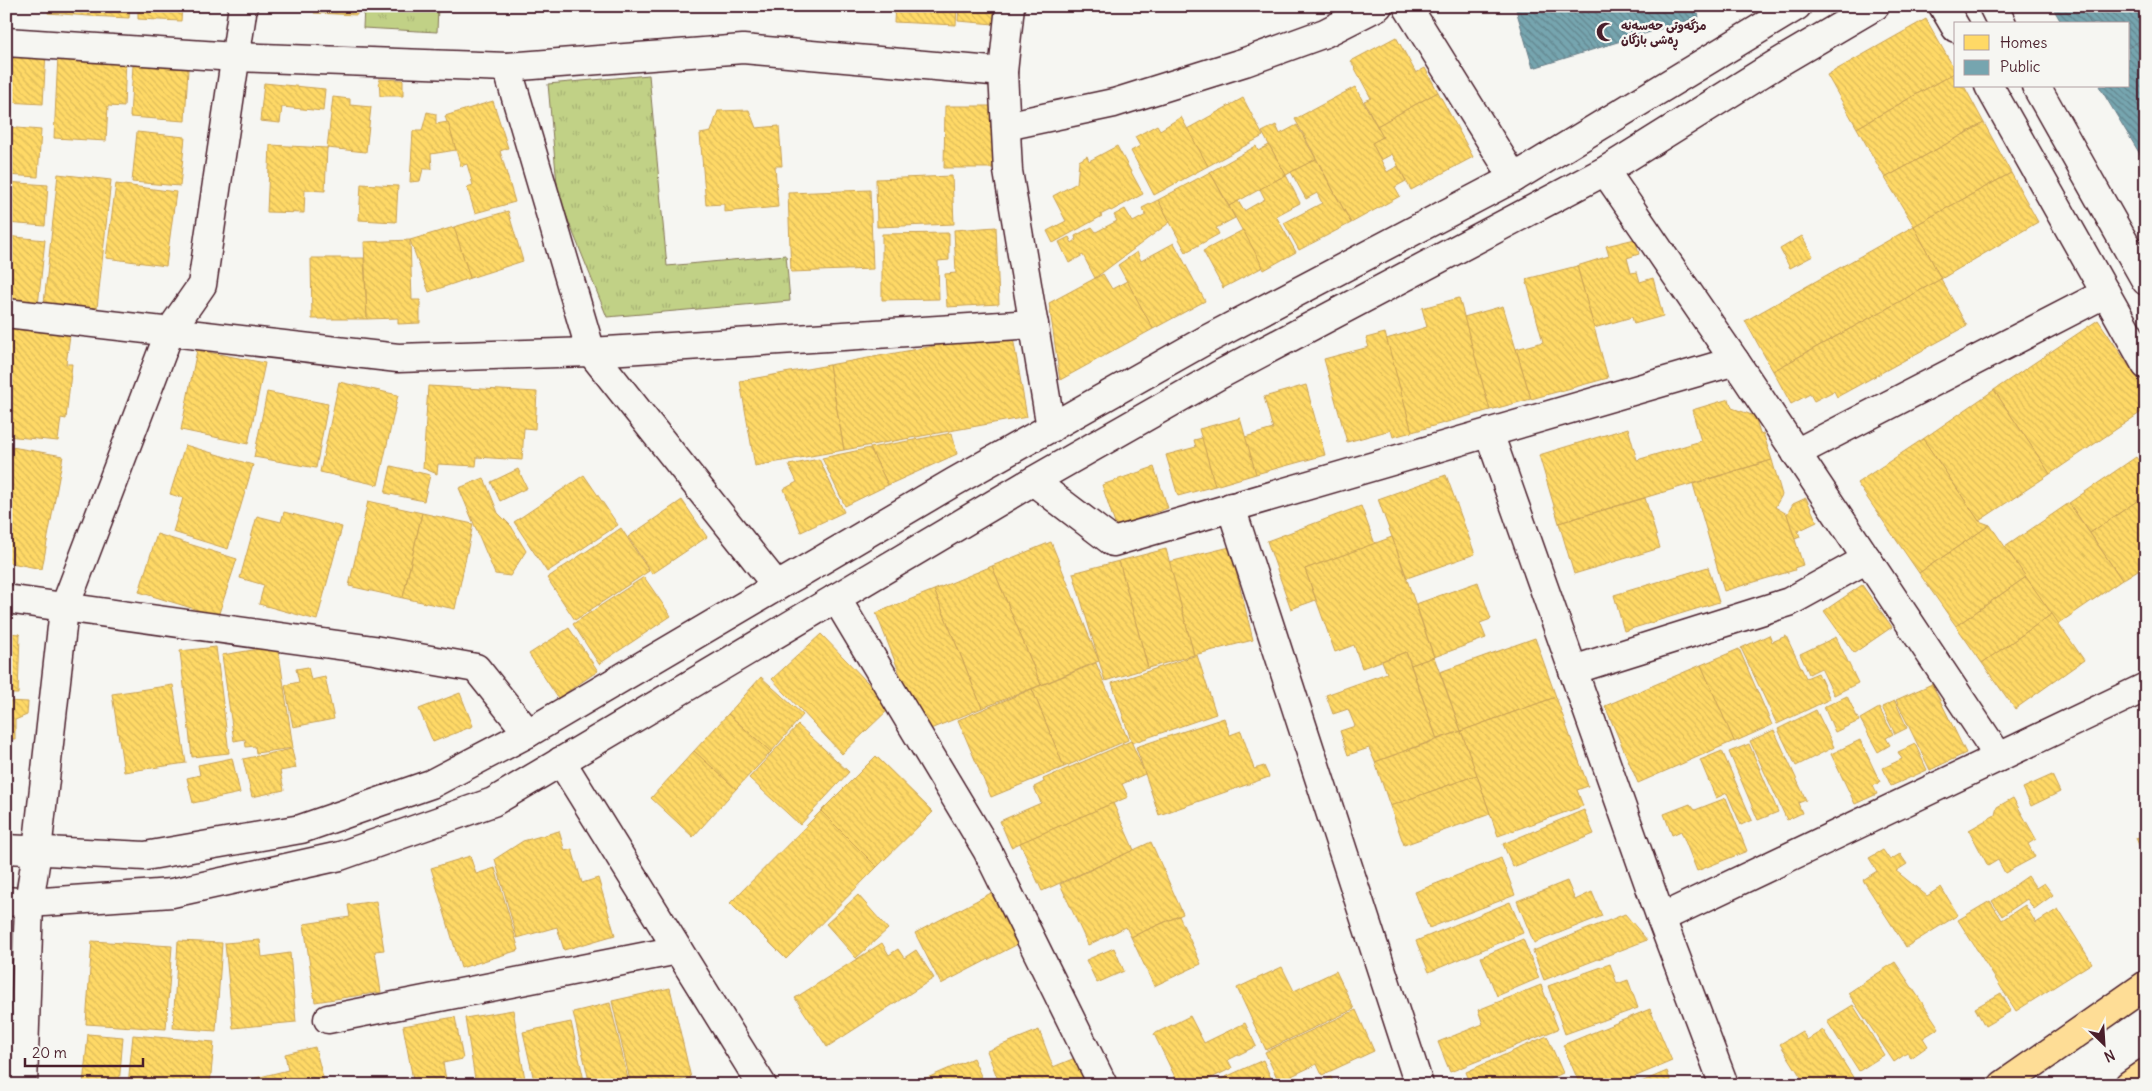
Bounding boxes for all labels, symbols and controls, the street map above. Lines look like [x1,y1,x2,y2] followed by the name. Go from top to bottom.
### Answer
[1621,18,1707,51] place label: مزگەوتی حەسەنە ڕەشی بازگان
[1595,21,1617,43] mosque icon: مزگەوتی حەسەنە ڕەشی بازگان
[1954,22,2130,88] legend
[2000,33,2047,52] text: Homes
[2000,57,2041,76] text: Public
[2080,1018,2130,1068] north arrow
[25,1036,142,1068] scale bar
[32,1043,67,1062] text: 20 m
[2101,1046,2118,1066] text: N

